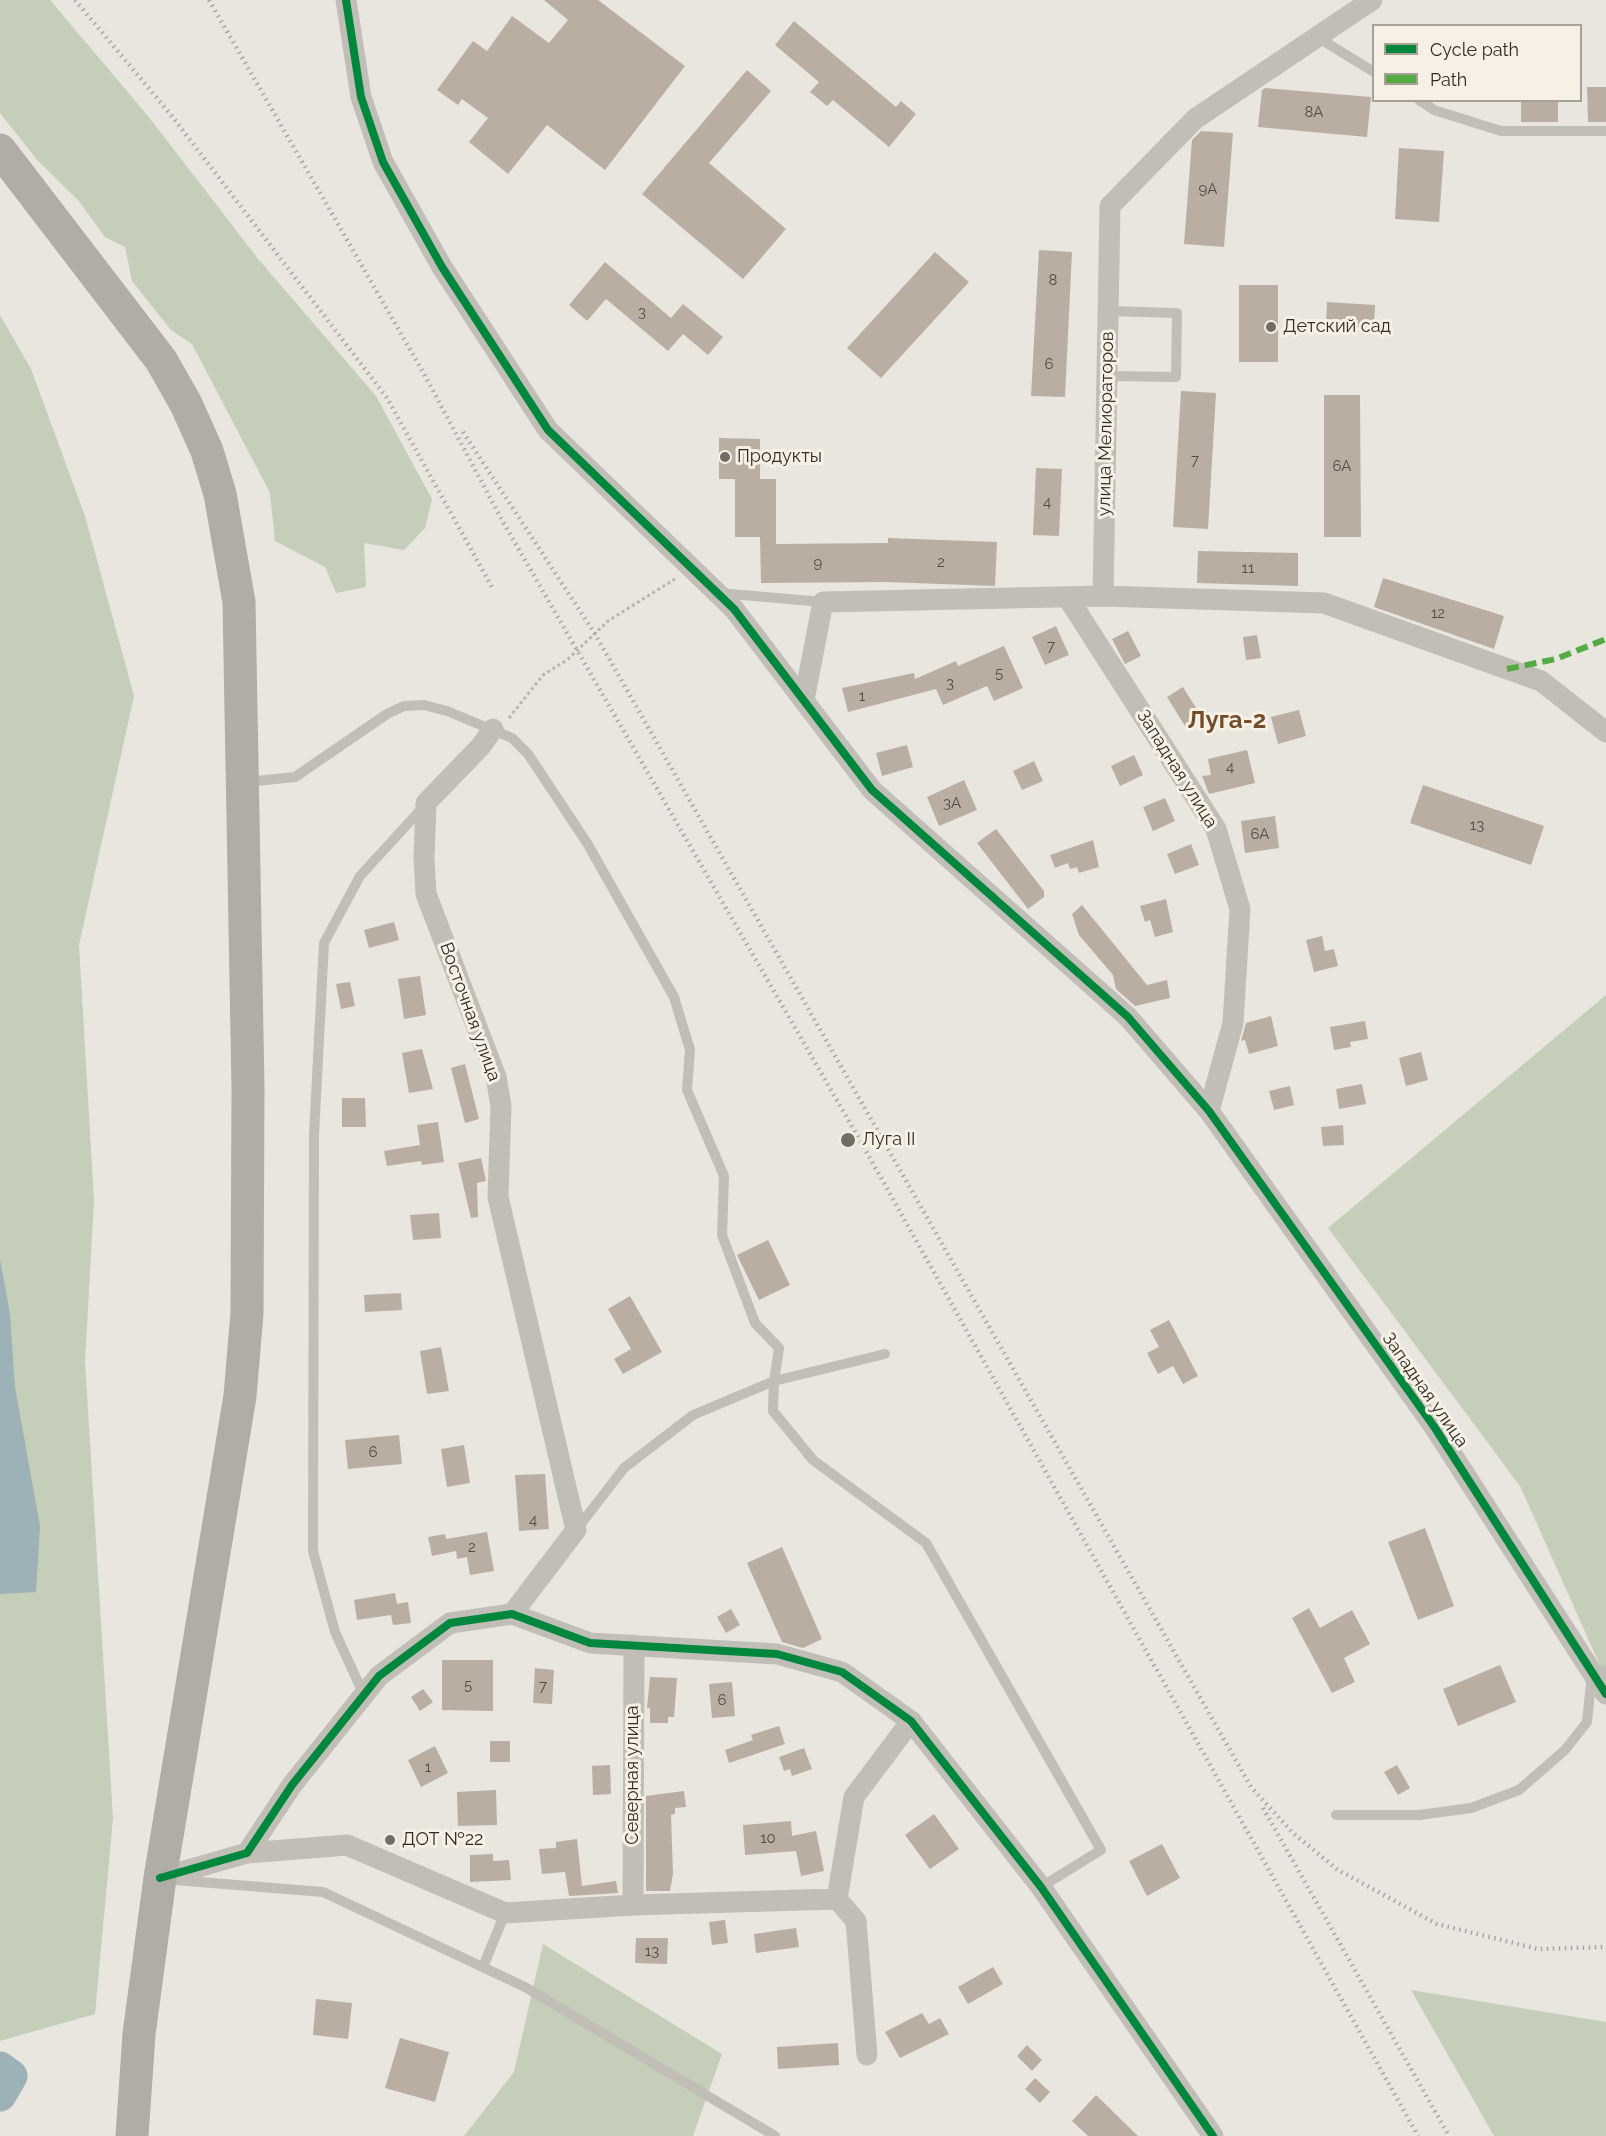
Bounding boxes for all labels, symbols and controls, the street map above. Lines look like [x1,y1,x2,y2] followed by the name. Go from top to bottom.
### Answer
[1372,24,1582,102] legend
[1430,39,1519,60] text: Cycle path
[1430,69,1467,90] text: Path
[1305,103,1323,121] house number: 8А
[1199,180,1217,198] house number: 9А
[1049,271,1057,289] house number: 8
[638,303,646,321] house number: 3
[1283,316,1391,338] place label: Детский сад
[1264,320,1278,334] marker: Детский сад
[1094,331,1118,517] street label: улица Мелиораторов
[1044,355,1054,373] house number: 6
[737,446,822,468] place label: Продукты
[718,450,732,464] marker: Продукты
[1191,451,1199,469] house number: 7
[1333,457,1351,475] house number: 6А
[1043,493,1051,511] house number: 4
[937,553,945,571] house number: 2
[814,554,822,572] house number: 9
[1242,559,1254,577] house number: 11
[1431,604,1445,622] house number: 12
[1047,637,1055,655] house number: 7
[995,664,1003,682] house number: 5
[946,674,954,692] house number: 3
[859,687,865,705] house number: 1
[1132,706,1222,832] street label: Западная улица
[1188,707,1266,735] district label: Луга-2
[1226,758,1234,776] house number: 4
[943,794,961,812] house number: 3А
[1470,816,1484,834] house number: 13
[1251,825,1269,843] house number: 6А
[435,940,505,1084] street label: Восточная улица
[862,1129,915,1151] place label: Луга II
[839,1131,857,1149] marker: Луга II
[1377,1328,1473,1452] street label: Западная улица
[368,1443,378,1461] house number: 6
[529,1511,537,1529] house number: 4
[468,1538,476,1556] house number: 2
[464,1676,472,1694] house number: 5
[539,1677,547,1695] house number: 7
[717,1691,727,1709] house number: 6
[622,1705,644,1845] street label: Северная улица
[425,1758,431,1776] house number: 1
[402,1829,483,1851] place label: ДОТ №22
[760,1829,776,1847] house number: 10
[383,1833,397,1847] marker: ДОТ №22
[645,1942,659,1960] house number: 13

